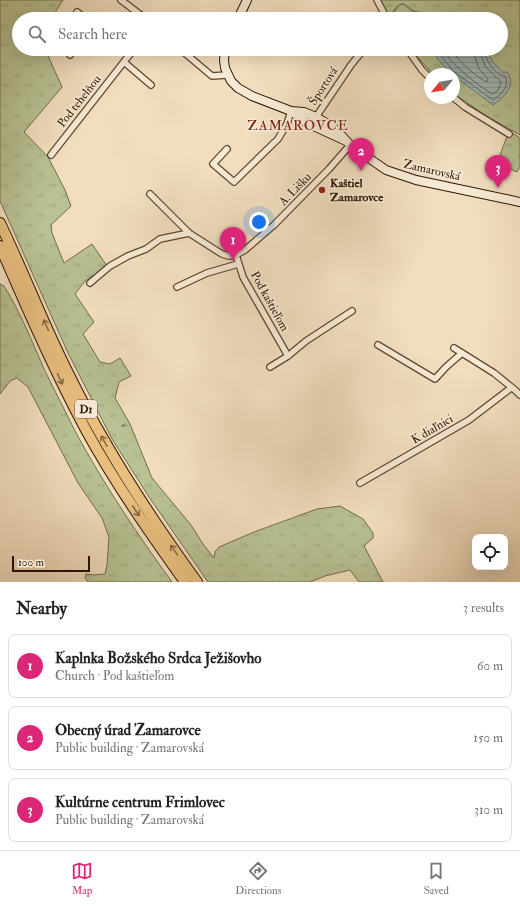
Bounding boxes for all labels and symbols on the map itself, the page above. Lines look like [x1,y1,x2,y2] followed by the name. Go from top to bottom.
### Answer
[306,63,342,108] street label: Športová
[424,68,460,104] north arrow
[54,72,104,130] street label: Pod tehelňou
[247,117,349,134] district label: ZAMAROVCE
[348,138,374,171] pin: 2
[485,155,511,188] pin: 3
[402,157,463,185] street label: Zamarovská
[275,170,315,210] street label: A. Lišku
[330,176,384,205] place label: Kaštiel Zamarovce
[317,185,327,195] marker: Kaštiel Zamarovce
[249,212,269,232] your location
[220,227,246,260] pin: 1
[247,269,292,334] street label: Pod kaštieľom
[41,319,49,331] one-way arrow
[57,372,64,384] one-way arrow
[75,400,97,418] road number: D1
[409,412,456,447] street label: K diaľnici
[99,435,107,447] one-way arrow
[132,505,140,516] one-way arrow
[170,545,178,556] one-way arrow
[12,554,90,573] scale bar

